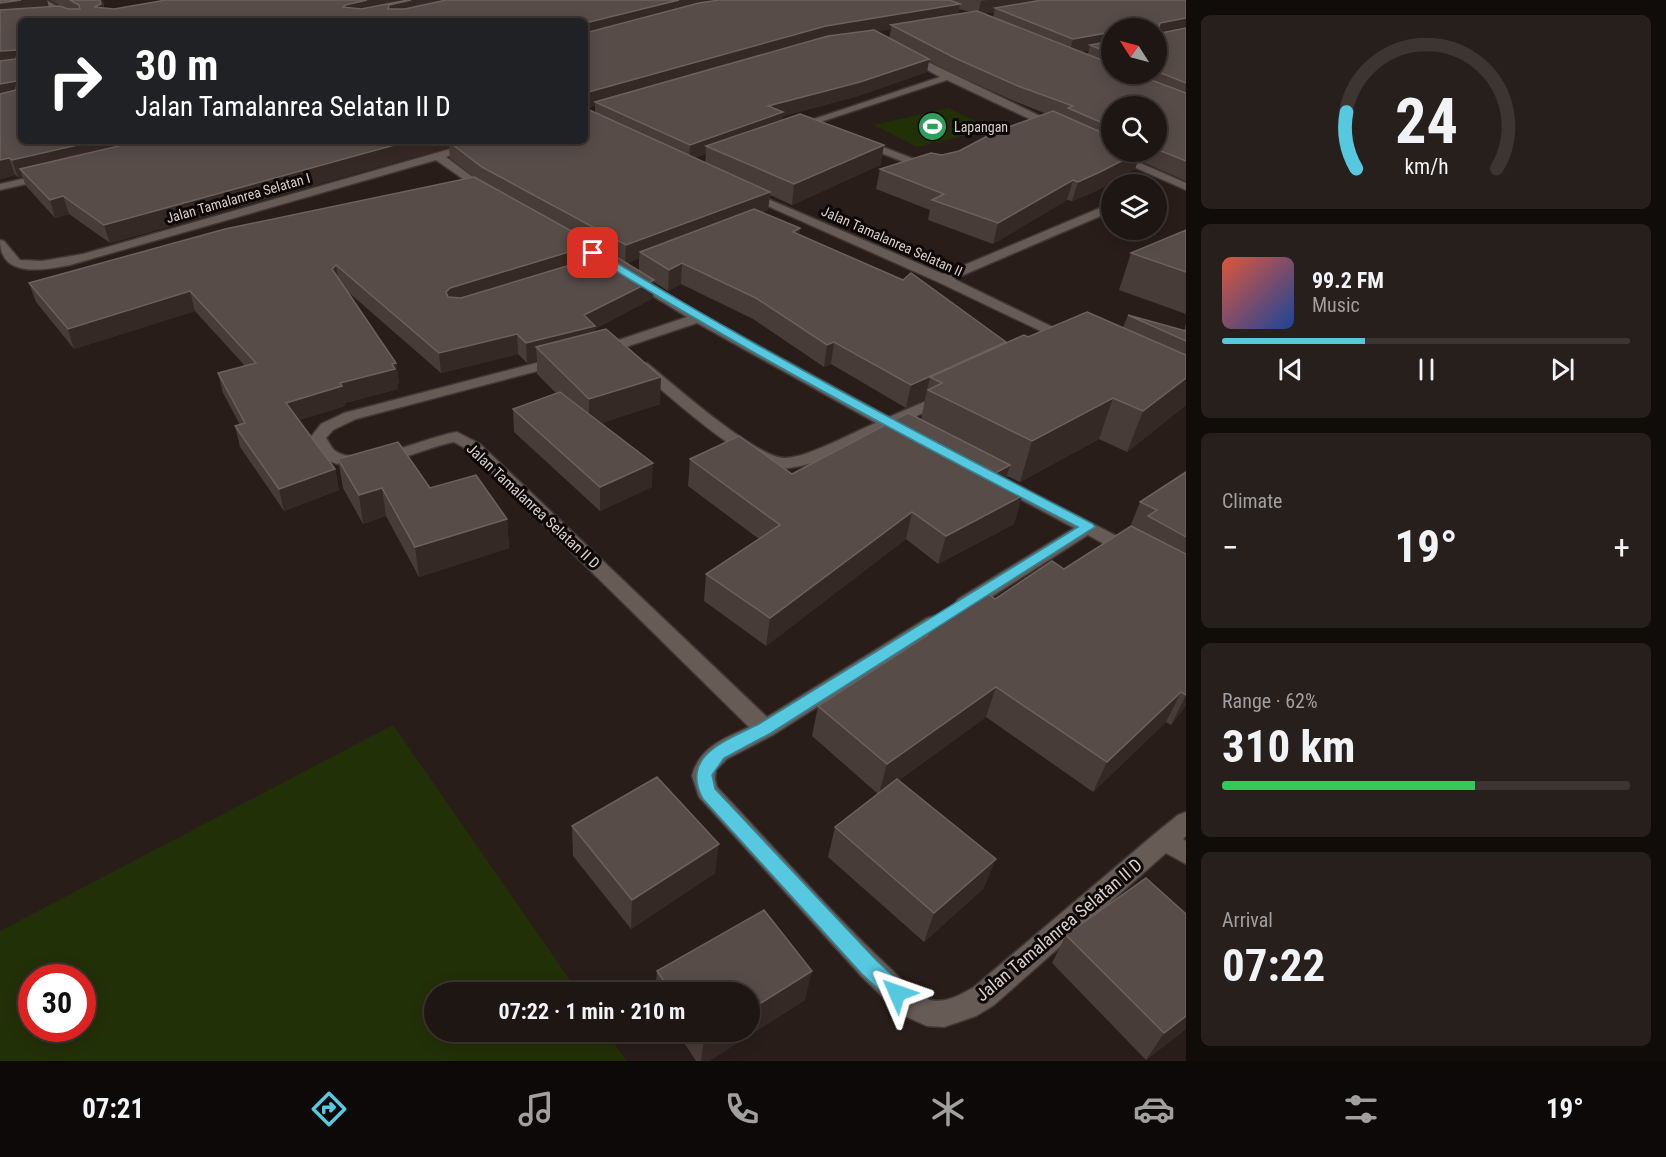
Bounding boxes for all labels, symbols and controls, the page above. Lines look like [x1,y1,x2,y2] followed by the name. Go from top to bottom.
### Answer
[1101,18,1167,84] north arrow
[1101,18,1167,240] map controls
[135,41,218,90] text: 30 m
[36,42,114,120] icon: right
[1394,85,1458,158] text: 24
[135,91,451,123] text: Jalan Tamalanrea Selatan II D
[1101,96,1167,162] button: search
[917,111,949,143] sports icon: Lapangan
[954,119,1008,135] place label: Lapangan
[1404,154,1448,179] text: km/h
[164,170,312,226] street label: Jalan Tamalanrea Selatan I
[1101,174,1167,240] button: layers
[819,203,965,279] street label: Jalan Tamalanrea Selatan II
[567,227,618,278] pin
[576,236,609,269] icon: arrive
[1312,268,1384,293] text: 99.2 FM
[1312,293,1360,317] text: Music
[1274,353,1307,386] icon: previous
[1410,353,1443,386] icon: pause
[1546,353,1579,386] icon: next
[463,440,603,572] street label: Jalan Tamalanrea Selatan II D
[1222,489,1282,513] text: Climate
[1395,520,1458,573] text: 19°
[1222,528,1239,567] text: −
[1614,528,1630,567] text: +
[1222,689,1318,713] text: Range · 62%
[1222,720,1355,773] text: 310 km
[971,854,1146,1005] street label: Jalan Tamalanrea Selatan II D
[1222,908,1273,932] text: Arrival
[1222,939,1325,992] text: 07:22
[865,961,929,1025] position arrow
[18,964,96,1042] speed limit sign: 30
[499,999,685,1024] text: 07:22 · 1 min · 210 m
[308,1088,350,1130] icon: directions
[515,1088,557,1130] icon: music
[721,1088,763,1130] icon: phone
[927,1088,969,1130] icon: climate
[1133,1088,1175,1130] icon: car
[1340,1088,1382,1130] icon: filters
[82,1093,144,1125] text: 07:21
[1546,1093,1584,1125] text: 19°

